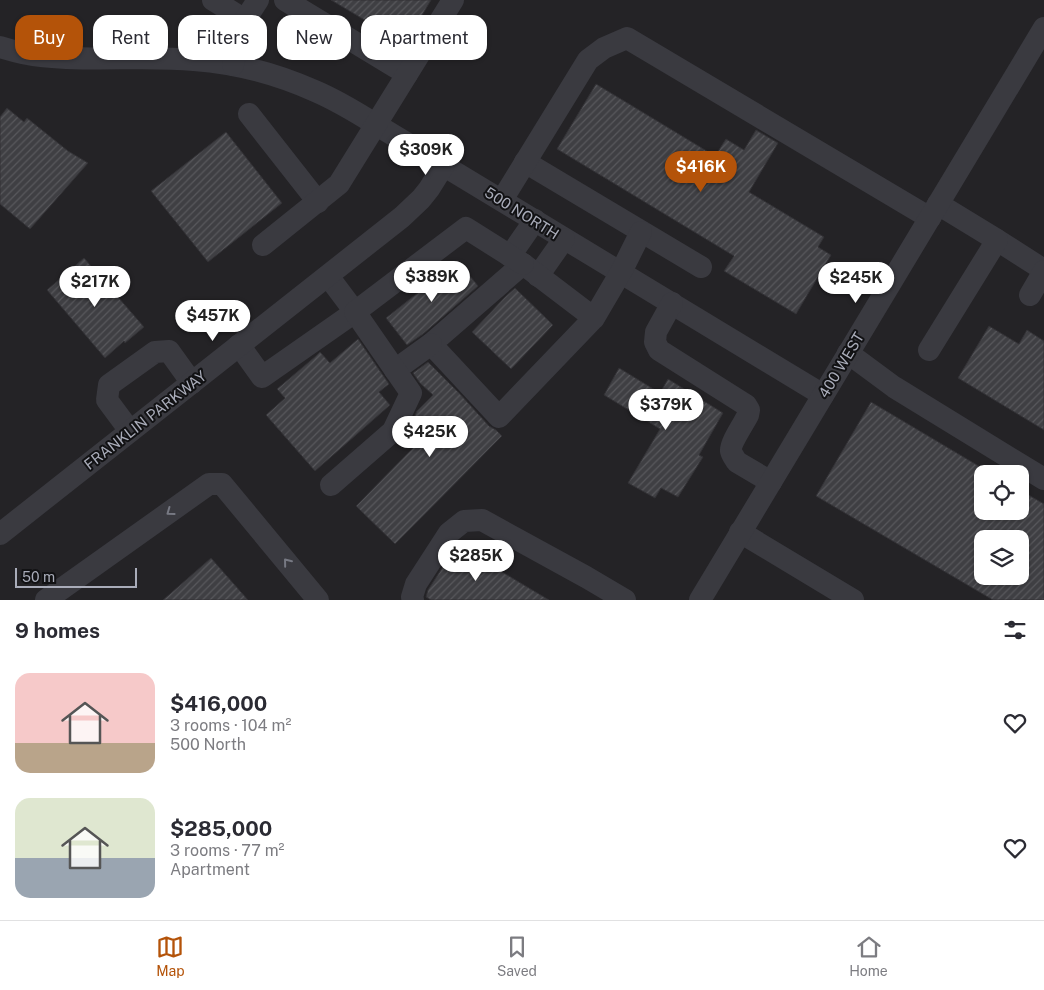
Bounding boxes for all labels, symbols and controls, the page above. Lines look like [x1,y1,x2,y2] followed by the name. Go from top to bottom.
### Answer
[15,15,83,60] chip: Buy
[93,15,168,60] chip: Rent
[178,15,267,60] chip: Filters
[277,15,351,60] chip: New
[361,15,487,60] chip: Apartment
[391,134,461,176] pin: $309K
[399,140,453,159] text: $309K
[666,150,736,193] pin: $416K
[676,157,726,176] text: $416K
[482,183,562,243] street label: 500 NORTH
[397,260,467,303] pin: $389K
[821,262,891,304] pin: $245K
[60,266,130,308] pin: $217K
[405,267,459,286] text: $389K
[829,268,883,287] text: $245K
[70,272,120,291] text: $217K
[178,300,248,342] pin: $457K
[186,306,240,325] text: $457K
[815,329,867,401] street label: 400 WEST
[81,367,209,473] street label: FRANKLIN PARKWAY
[631,388,701,431] pin: $379K
[639,395,693,414] text: $379K
[395,416,465,458] pin: $425K
[403,422,457,441] text: $425K
[974,465,1029,585] map controls
[974,465,1029,520] button: locate
[166,506,176,515] one-way arrow
[974,530,1029,585] button: layers
[441,540,511,582] pin: $285K
[449,546,503,565] text: $285K
[283,559,292,568] one-way arrow
[15,565,138,588] scale bar
[22,569,55,585] text: 50 m
[1001,616,1029,644] icon: filters
[15,618,100,643] text: 9 homes
[170,691,267,716] text: $416,000
[55,693,115,753] icon: home
[1001,709,1029,737] icon: heart
[170,716,291,735] text: 3 rooms · 104 m²
[170,735,246,754] text: 500 North
[170,816,272,841] text: $285,000
[55,818,115,878] icon: home
[1001,834,1029,862] icon: heart
[170,841,284,860] text: 3 rooms · 77 m²
[170,860,250,879] text: Apartment
[156,933,185,979] tab: Map
[497,933,537,979] tab: Saved
[849,933,888,979] tab: Home

